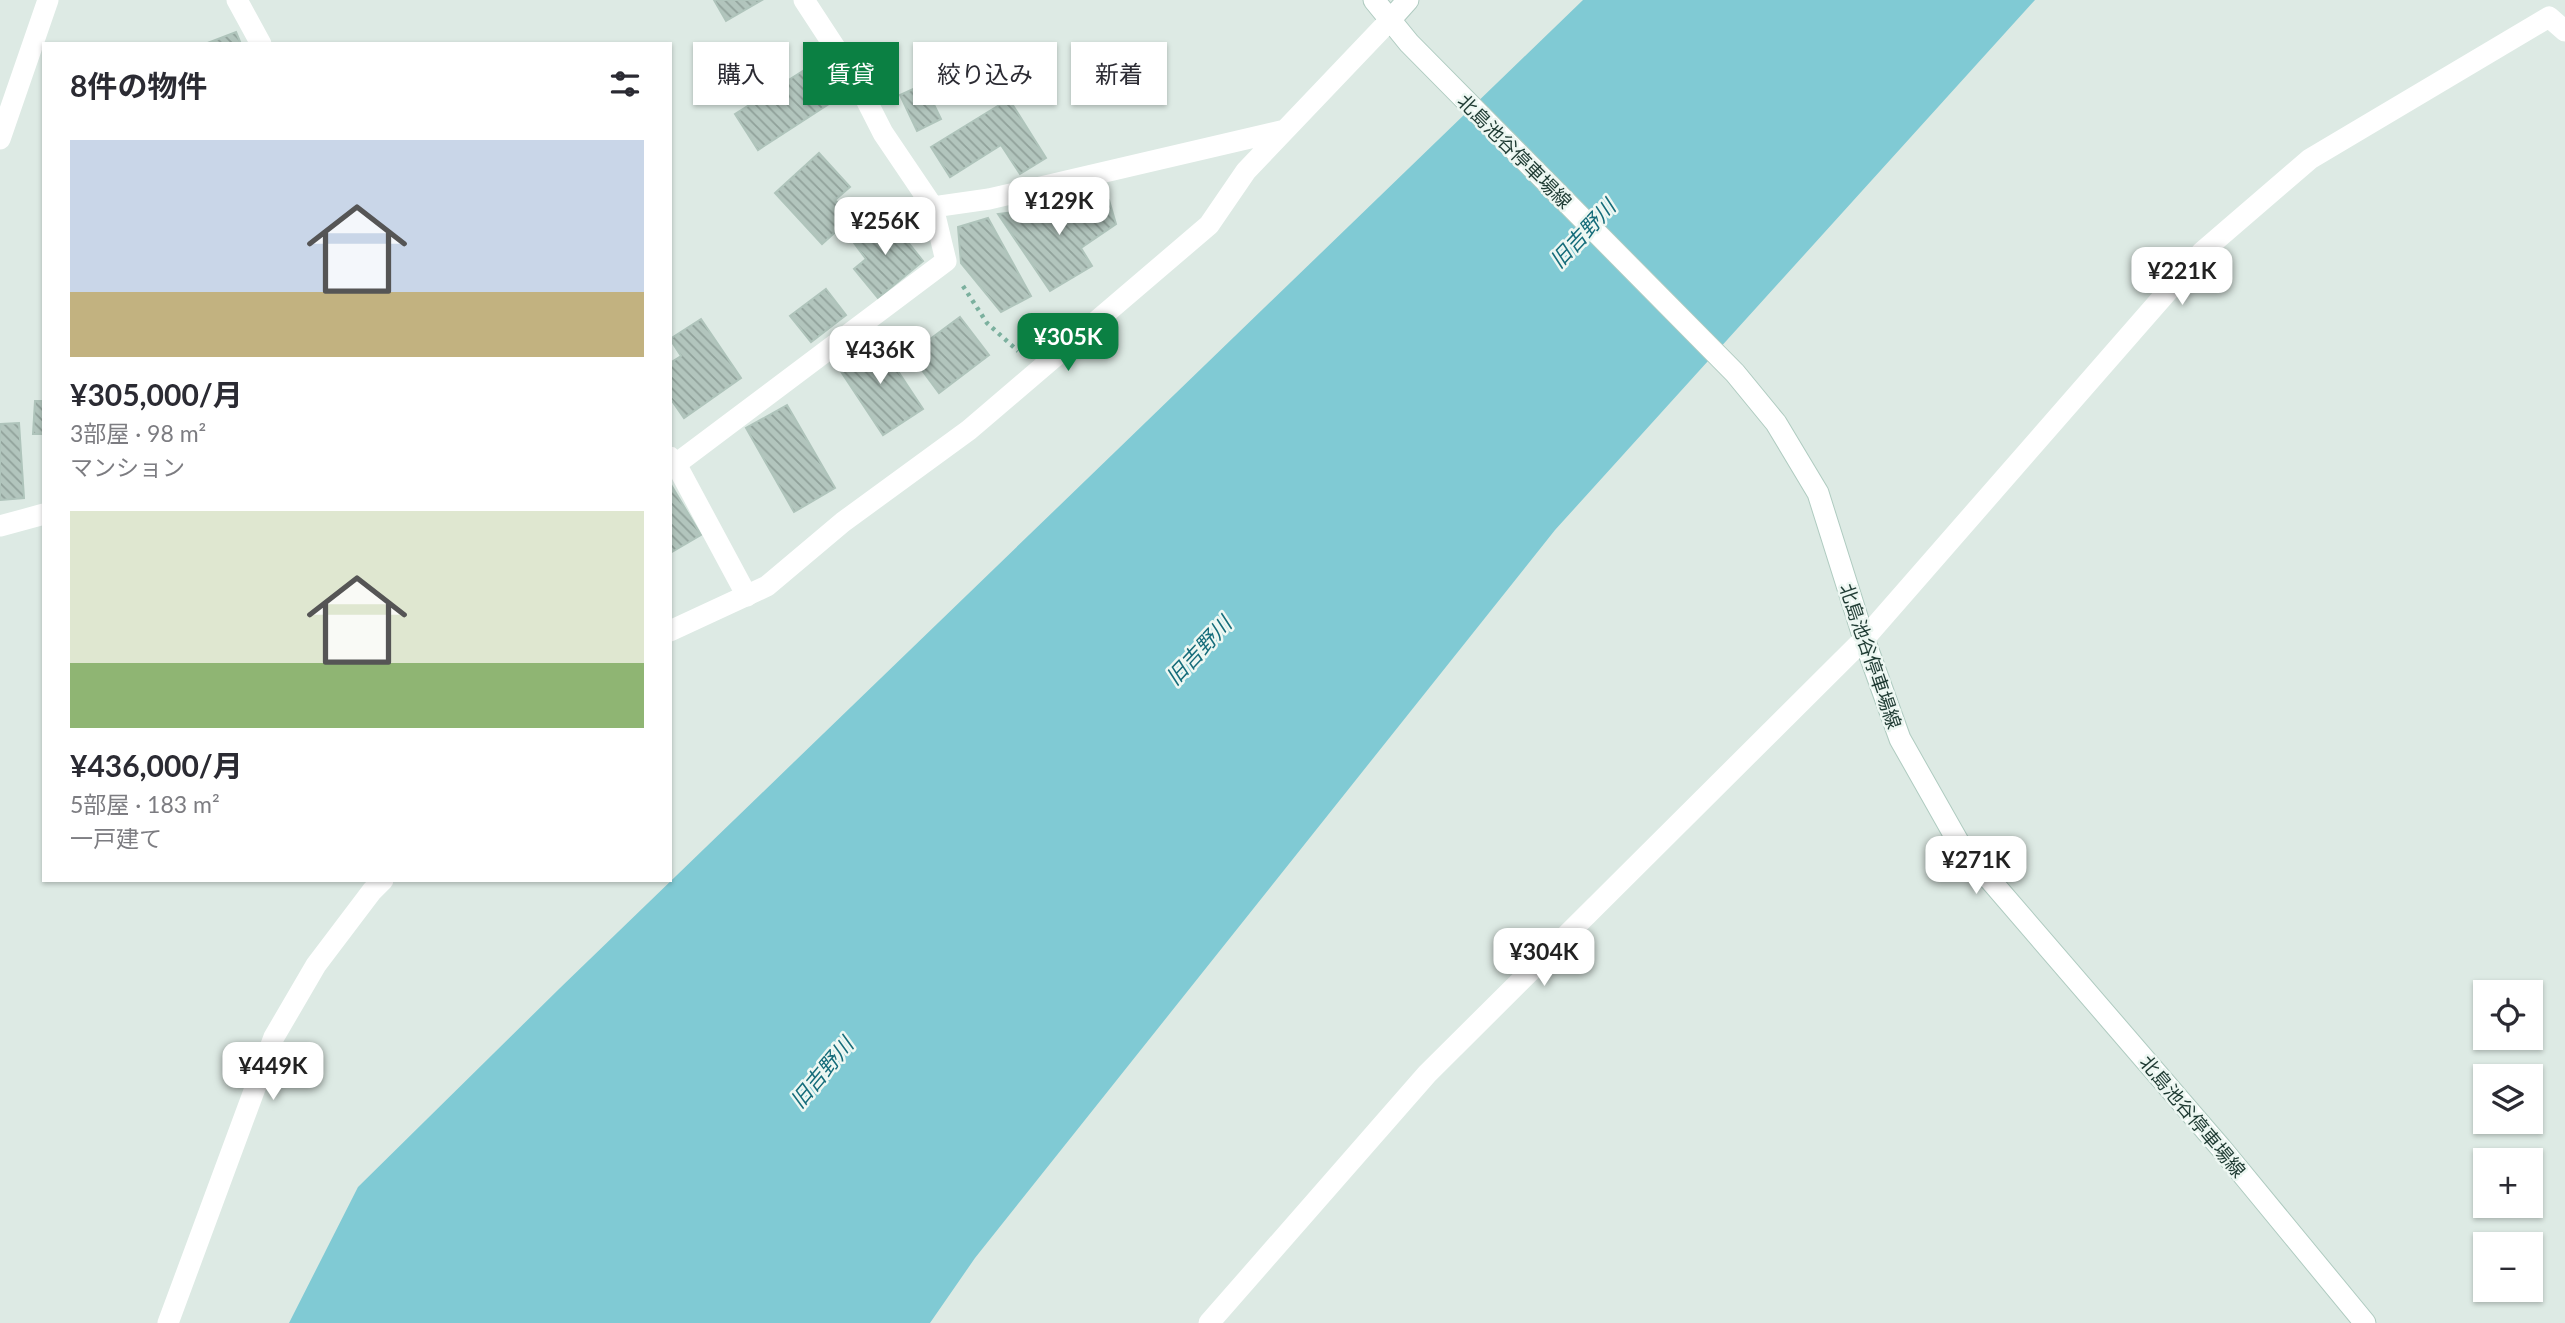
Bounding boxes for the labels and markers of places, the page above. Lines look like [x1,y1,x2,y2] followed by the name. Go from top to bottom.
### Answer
[1010,177,1108,237] pin: ¥129K
[836,198,934,257] pin: ¥256K
[2133,247,2231,307] pin: ¥221K
[1019,314,1117,373] pin: ¥305K
[831,326,929,386] pin: ¥436K
[1927,836,2025,896] pin: ¥271K
[1495,928,1593,988] pin: ¥304K
[224,1042,322,1102] pin: ¥449K

